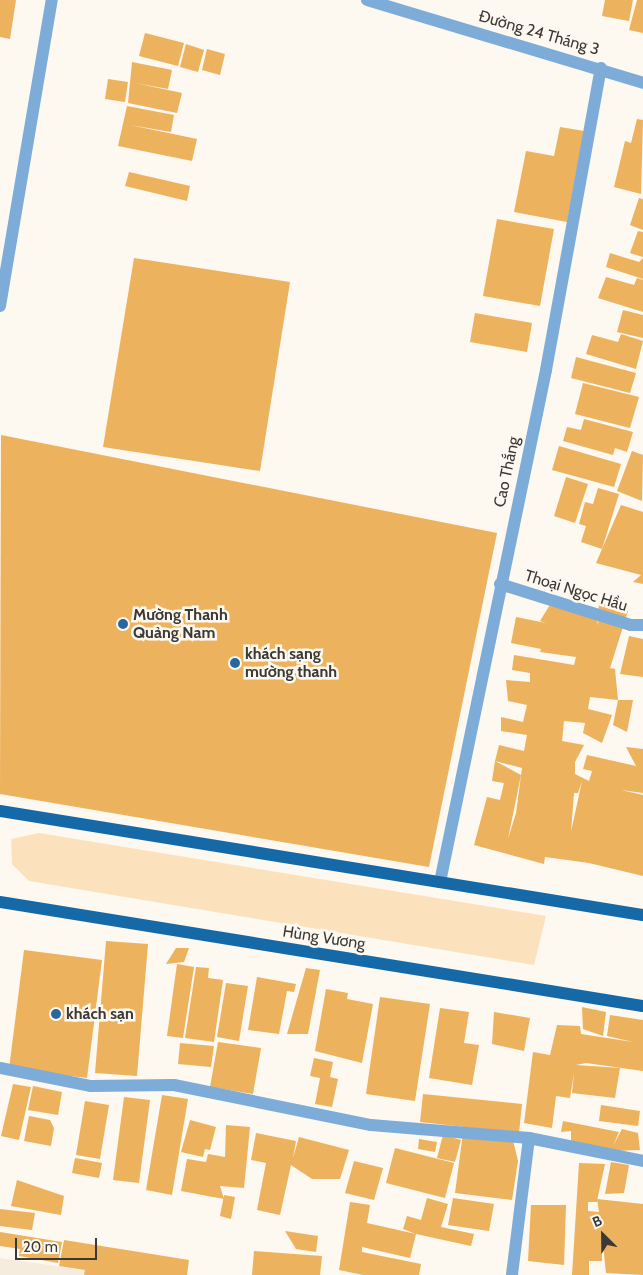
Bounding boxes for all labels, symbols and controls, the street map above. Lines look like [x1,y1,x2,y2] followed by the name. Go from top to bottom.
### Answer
[476,7,602,59] street label: Đường 24 Tháng 3
[490,435,524,509] street label: Cao Thắng
[522,566,630,616] street label: Thoại Ngọc Hầu
[133,605,228,643] place label: Mường Thanh Quảng Nam
[117,618,129,630] marker: Mường Thanh Quảng Nam
[245,644,337,682] place label: khách sạng mường thanh
[229,657,241,669] marker: khách sạng mường thanh
[281,922,367,954] street label: Hùng Vương
[66,1004,134,1024] place label: khách sạn
[50,1008,62,1020] marker: khách sạn
[578,1210,628,1260] north arrow
[590,1211,605,1231] text: B
[18,1228,100,1260] scale bar
[23,1238,58,1256] text: 20 m

